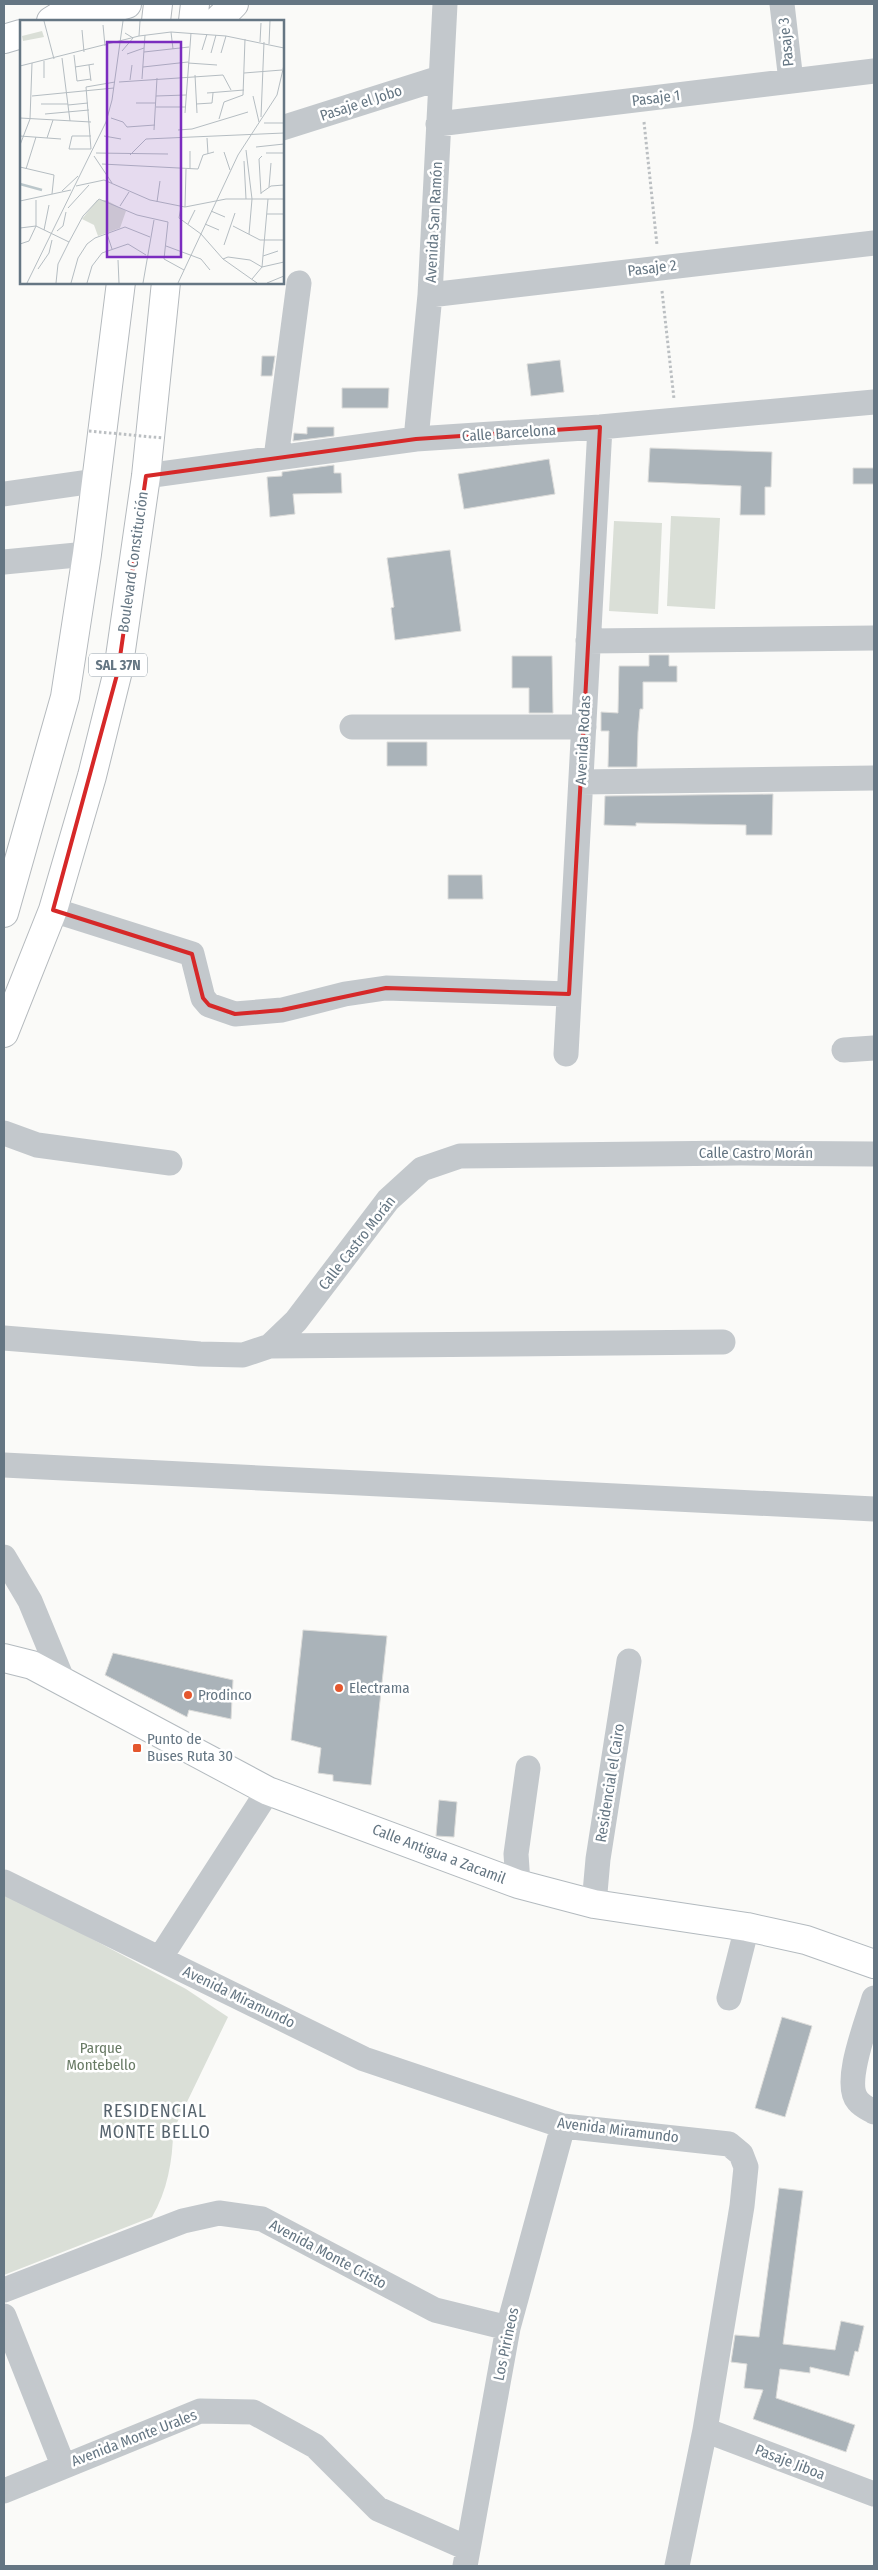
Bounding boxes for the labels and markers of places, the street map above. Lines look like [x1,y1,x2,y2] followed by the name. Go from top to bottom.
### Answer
[349,1679,410,1697] place label: Electrama
[333,1682,345,1694] marker: Electrama
[198,1686,252,1704] place label: Prodinco
[182,1689,194,1701] marker: Prodinco
[147,1730,233,1765] place label: Punto de Buses Ruta 30
[131,1742,143,1754] marker: Punto de Buses Ruta 30

